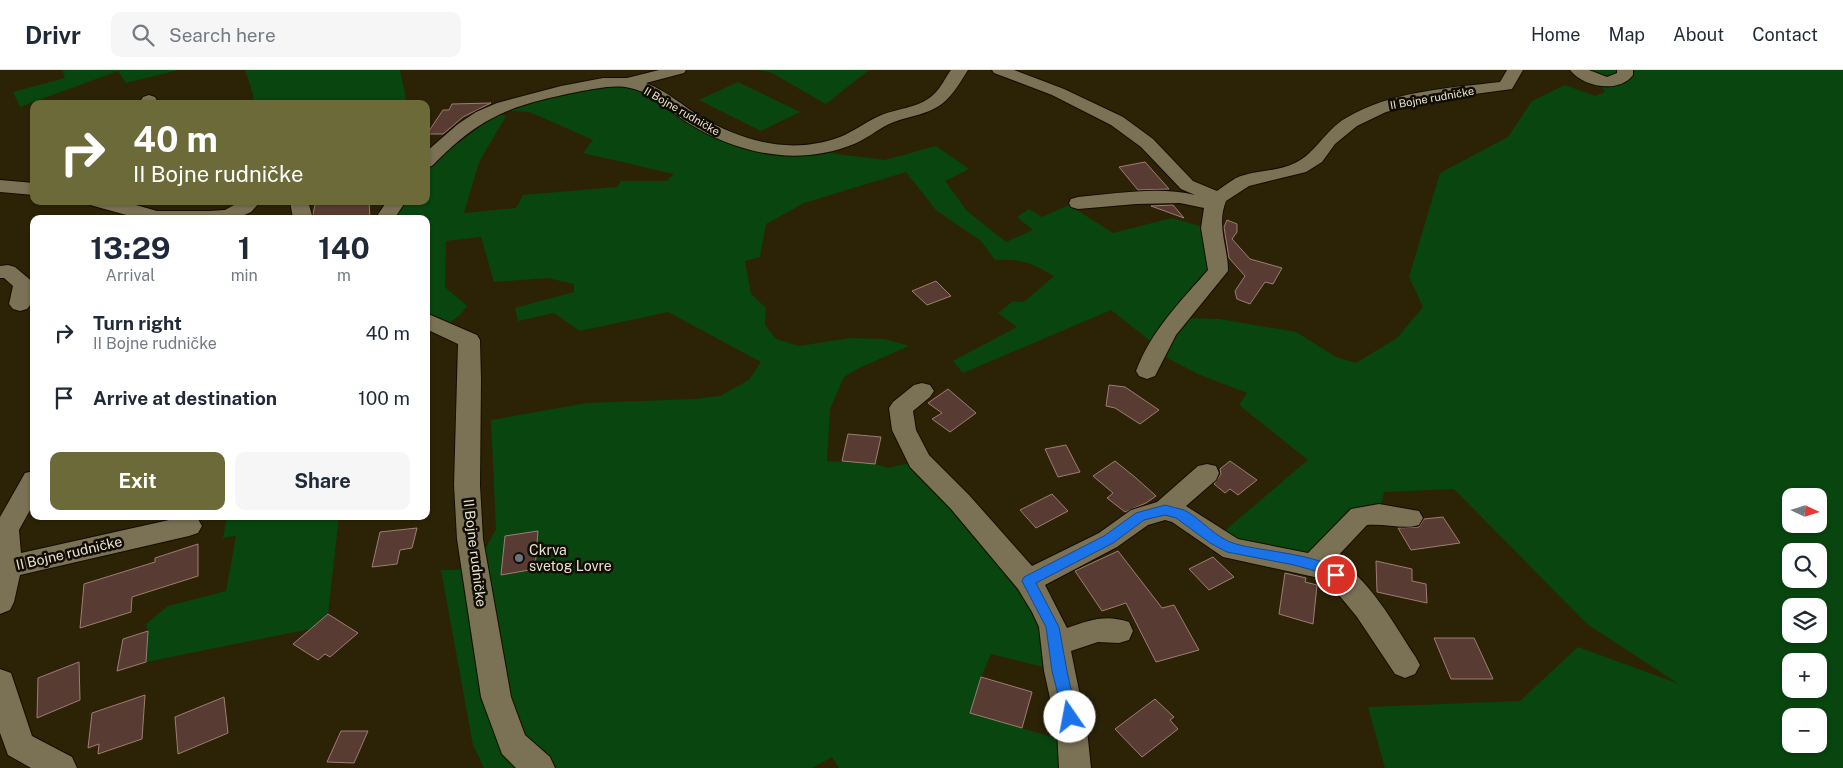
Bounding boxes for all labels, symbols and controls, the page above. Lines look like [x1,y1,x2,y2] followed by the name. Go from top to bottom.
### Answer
[111,12,461,57] search box
[25,21,81,49] text: Drivr
[129,21,157,49] icon: search
[169,24,276,46] text: Search here
[1531,24,1581,45] text: Home
[1609,24,1645,45] text: Map
[1673,24,1724,45] text: About
[1752,24,1818,45] text: Contact
[642,85,722,137] street label: II Bojne rudničke
[1389,85,1475,111] street label: II Bojne rudničke
[133,119,218,160] text: 40 m
[50,120,115,185] icon: right
[133,161,303,187] text: II Bojne rudničke
[90,230,170,266] text: 13:29
[238,230,251,266] text: 1
[318,230,370,266] text: 140
[106,266,155,285] text: Arrival
[231,266,258,285] text: min
[337,266,351,285] text: m
[93,312,182,334] text: Turn right
[50,319,78,347] icon: right
[365,322,410,344] text: 40 m
[93,334,217,353] text: II Bojne rudničke
[50,384,78,412] icon: arrive
[93,387,277,409] text: Arrive at destination
[358,387,410,409] text: 100 m
[50,452,225,510] button: Exit
[235,452,410,510] button: Share
[1782,488,1828,532] north arrow
[1782,488,1827,753] map controls
[460,498,490,608] street label: II Bojne rudničke
[14,533,124,573] street label: II Bojne rudničke
[529,542,612,574] place label: Ckrva svetog Lovre
[1782,543,1827,588] button: search
[513,552,525,564] marker: Ckrva svetog Lovre
[1315,554,1357,596] pin
[1322,561,1350,589] icon: arrive
[1782,598,1827,643] button: layers
[1782,653,1827,698] button: +
[1043,690,1095,742] position arrow
[1782,708,1827,753] button: −

